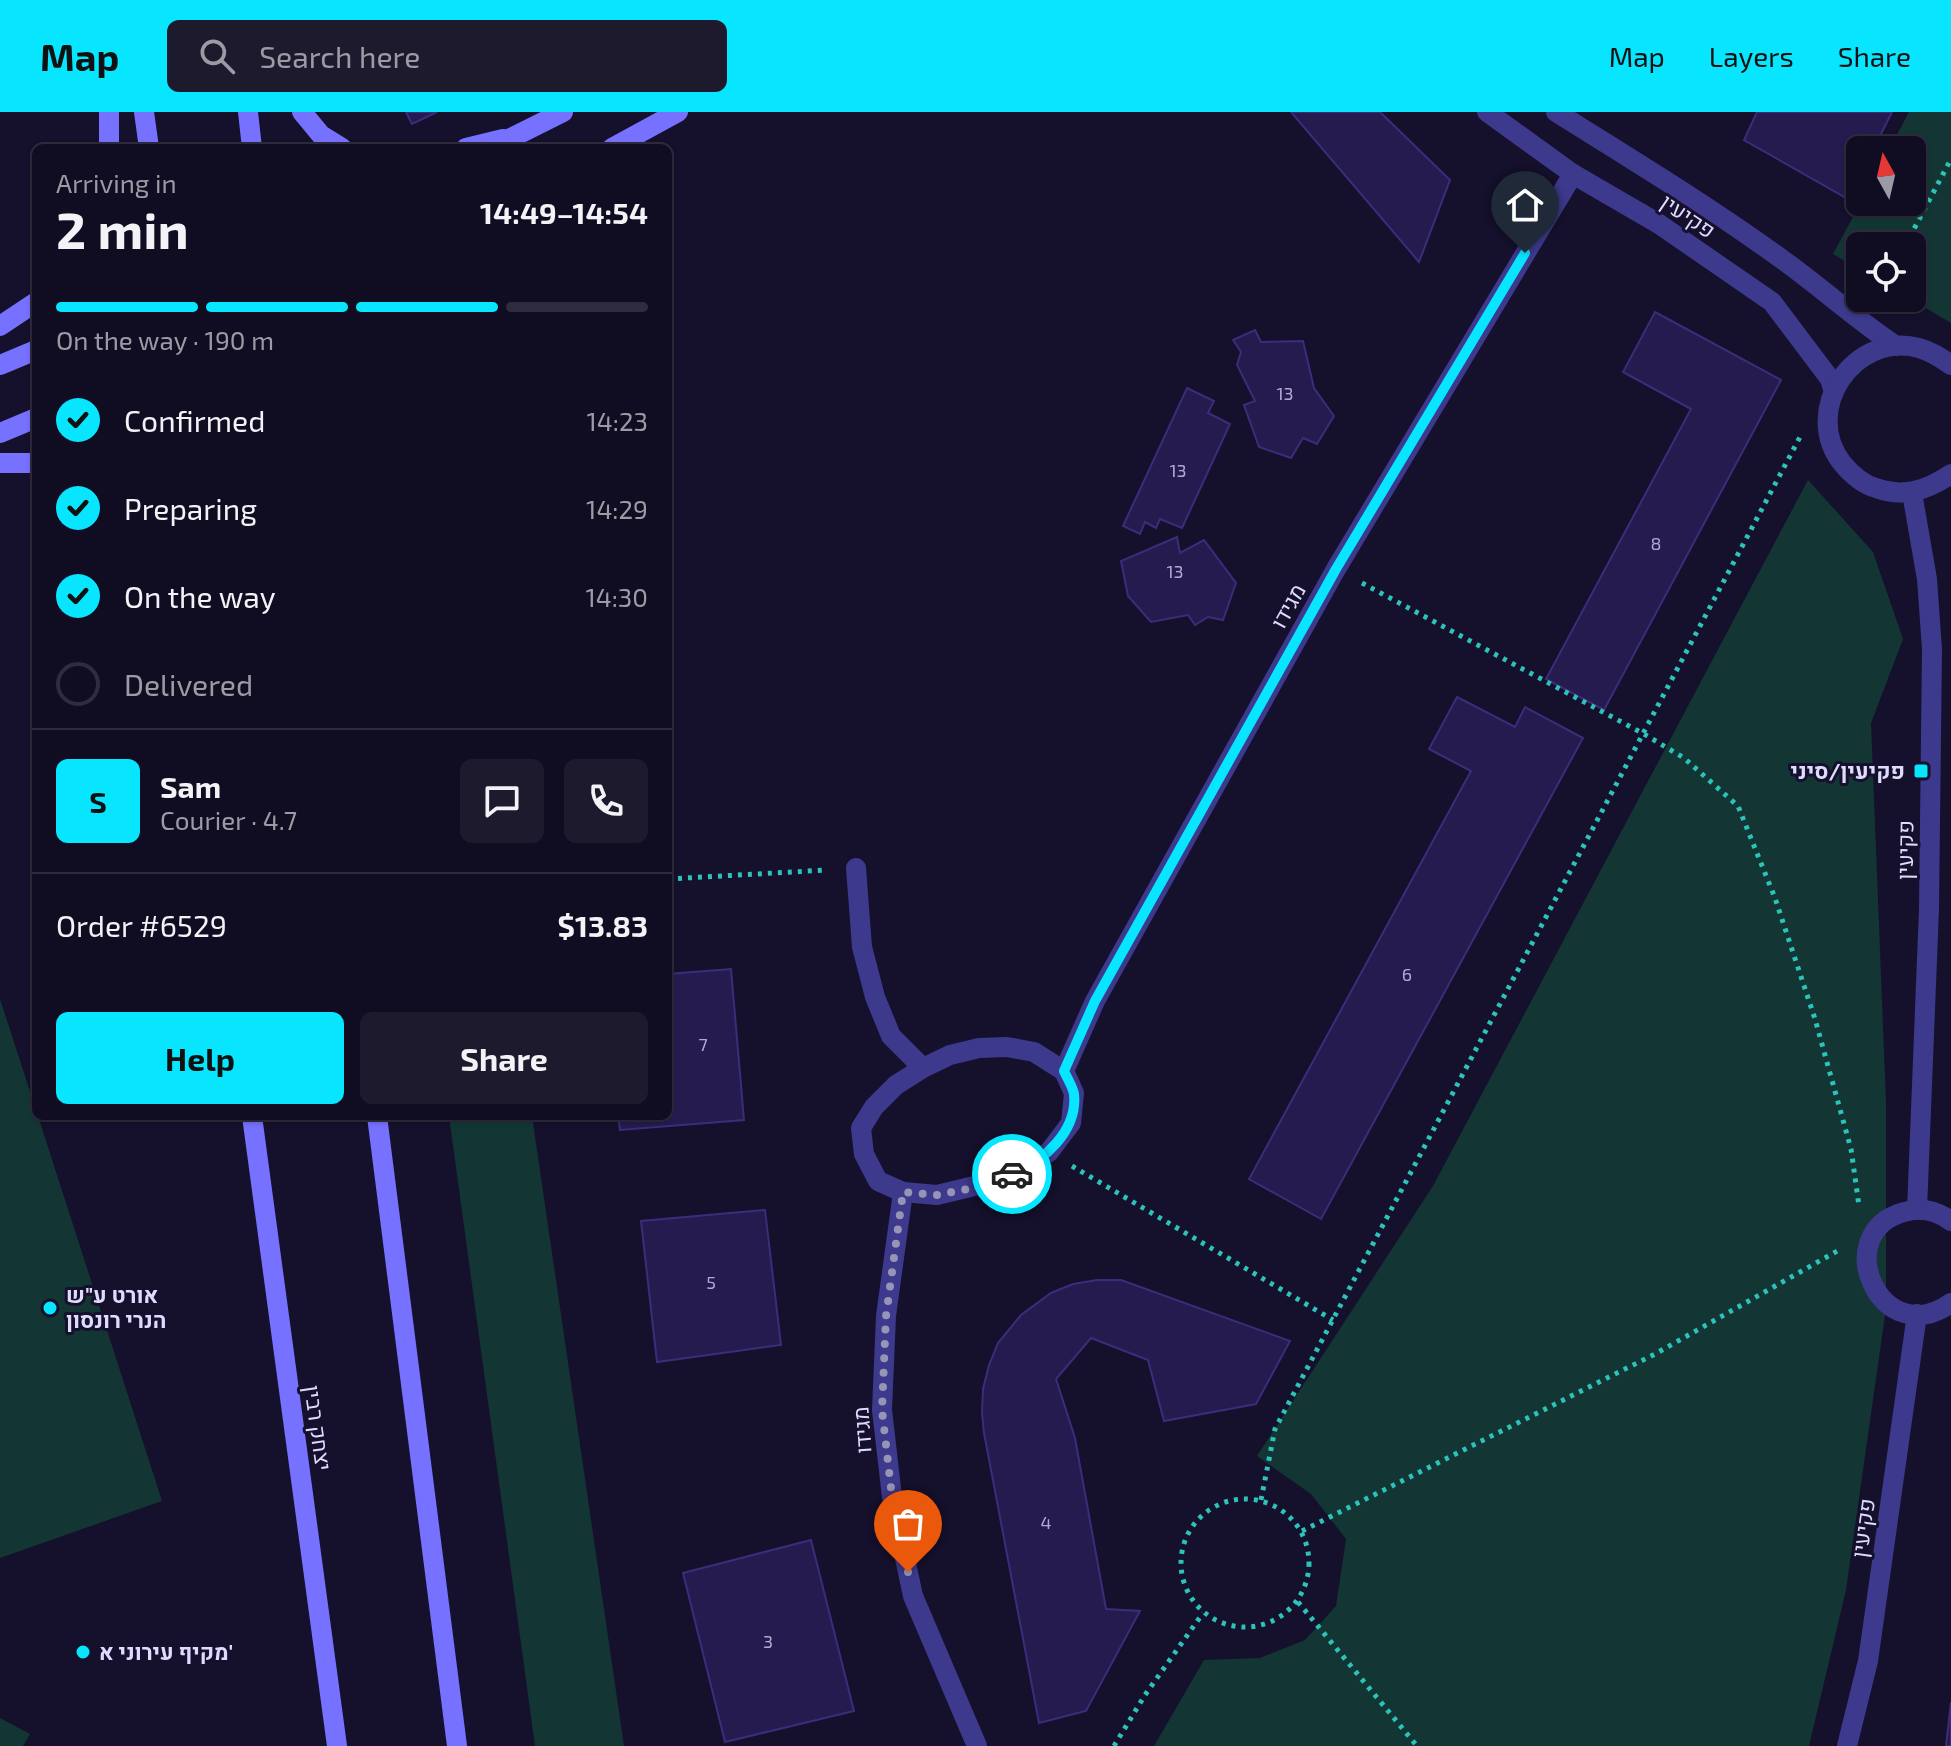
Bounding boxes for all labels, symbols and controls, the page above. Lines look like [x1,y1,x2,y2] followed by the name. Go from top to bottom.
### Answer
[167,20,727,92] search box
[40,33,119,79] text: Map
[195,34,239,78] icon: search
[259,38,420,74] text: Search here
[1609,39,1665,73] text: Map
[1709,39,1794,73] text: Layers
[1838,39,1911,73] text: Share
[1846,136,1926,216] north arrow
[1846,136,1926,312] map controls
[56,167,177,198] text: Arriving in
[1491,171,1559,253] pin
[1503,183,1547,227] icon: home
[1656,188,1721,243] street label: פקיעין
[480,194,648,230] text: 14:49–14:54
[56,197,189,259] text: 2 min
[1846,232,1926,312] button: locate
[56,324,274,355] text: On the way · 190 m
[1276,382,1294,404] house number: 13
[56,398,100,442] icon: check
[124,402,265,438] text: Confirmed
[586,405,648,436] text: 14:23
[1169,459,1187,481] house number: 13
[56,486,100,530] icon: check
[124,490,257,526] text: Preparing
[586,493,648,524] text: 14:29
[1651,532,1661,554] house number: 8
[1166,560,1184,582] house number: 13
[56,574,100,618] icon: check
[124,578,276,614] text: On the way
[1264,579,1310,632] street label: מגידו
[585,581,648,612] text: 14:30
[124,666,253,702] text: Delivered
[1791,757,1905,783] place label: פקיעין/סיני
[460,759,544,843] button: chat
[564,759,648,843] button: phone
[1912,762,1930,780] marker: פקיעין/סיני
[160,768,221,804] text: Sam
[89,783,107,819] text: S
[160,804,297,835] text: Courier · 4.7
[1890,820,1918,880] street label: פקיעין
[56,907,227,943] text: Order #6529
[558,907,648,943] text: $13.83
[1402,963,1412,985] house number: 6
[56,1012,344,1104] button: Help
[360,1012,648,1104] button: Share
[698,1033,708,1055] house number: 7
[972,1134,1052,1214] courier
[990,1152,1034,1196] icon: car
[706,1271,716,1293] house number: 5
[66,1281,166,1332] place label: אורט ע"ש הנרי רונסון
[41,1299,59,1317] marker: אורט ע"ש הנרי רונסון
[300,1383,338,1472] street label: יצחק רבין
[846,1406,876,1454] street label: מגידו
[874,1490,942,1572] pin
[1845,1496,1879,1559] street label: פקיעין
[886,1502,930,1546] icon: bag
[1040,1511,1052,1533] house number: 4
[763,1630,773,1652] house number: 3
[99,1638,233,1664] place label: מקיף עירוני א'
[74,1643,92,1661] marker: מקיף עירוני א'

